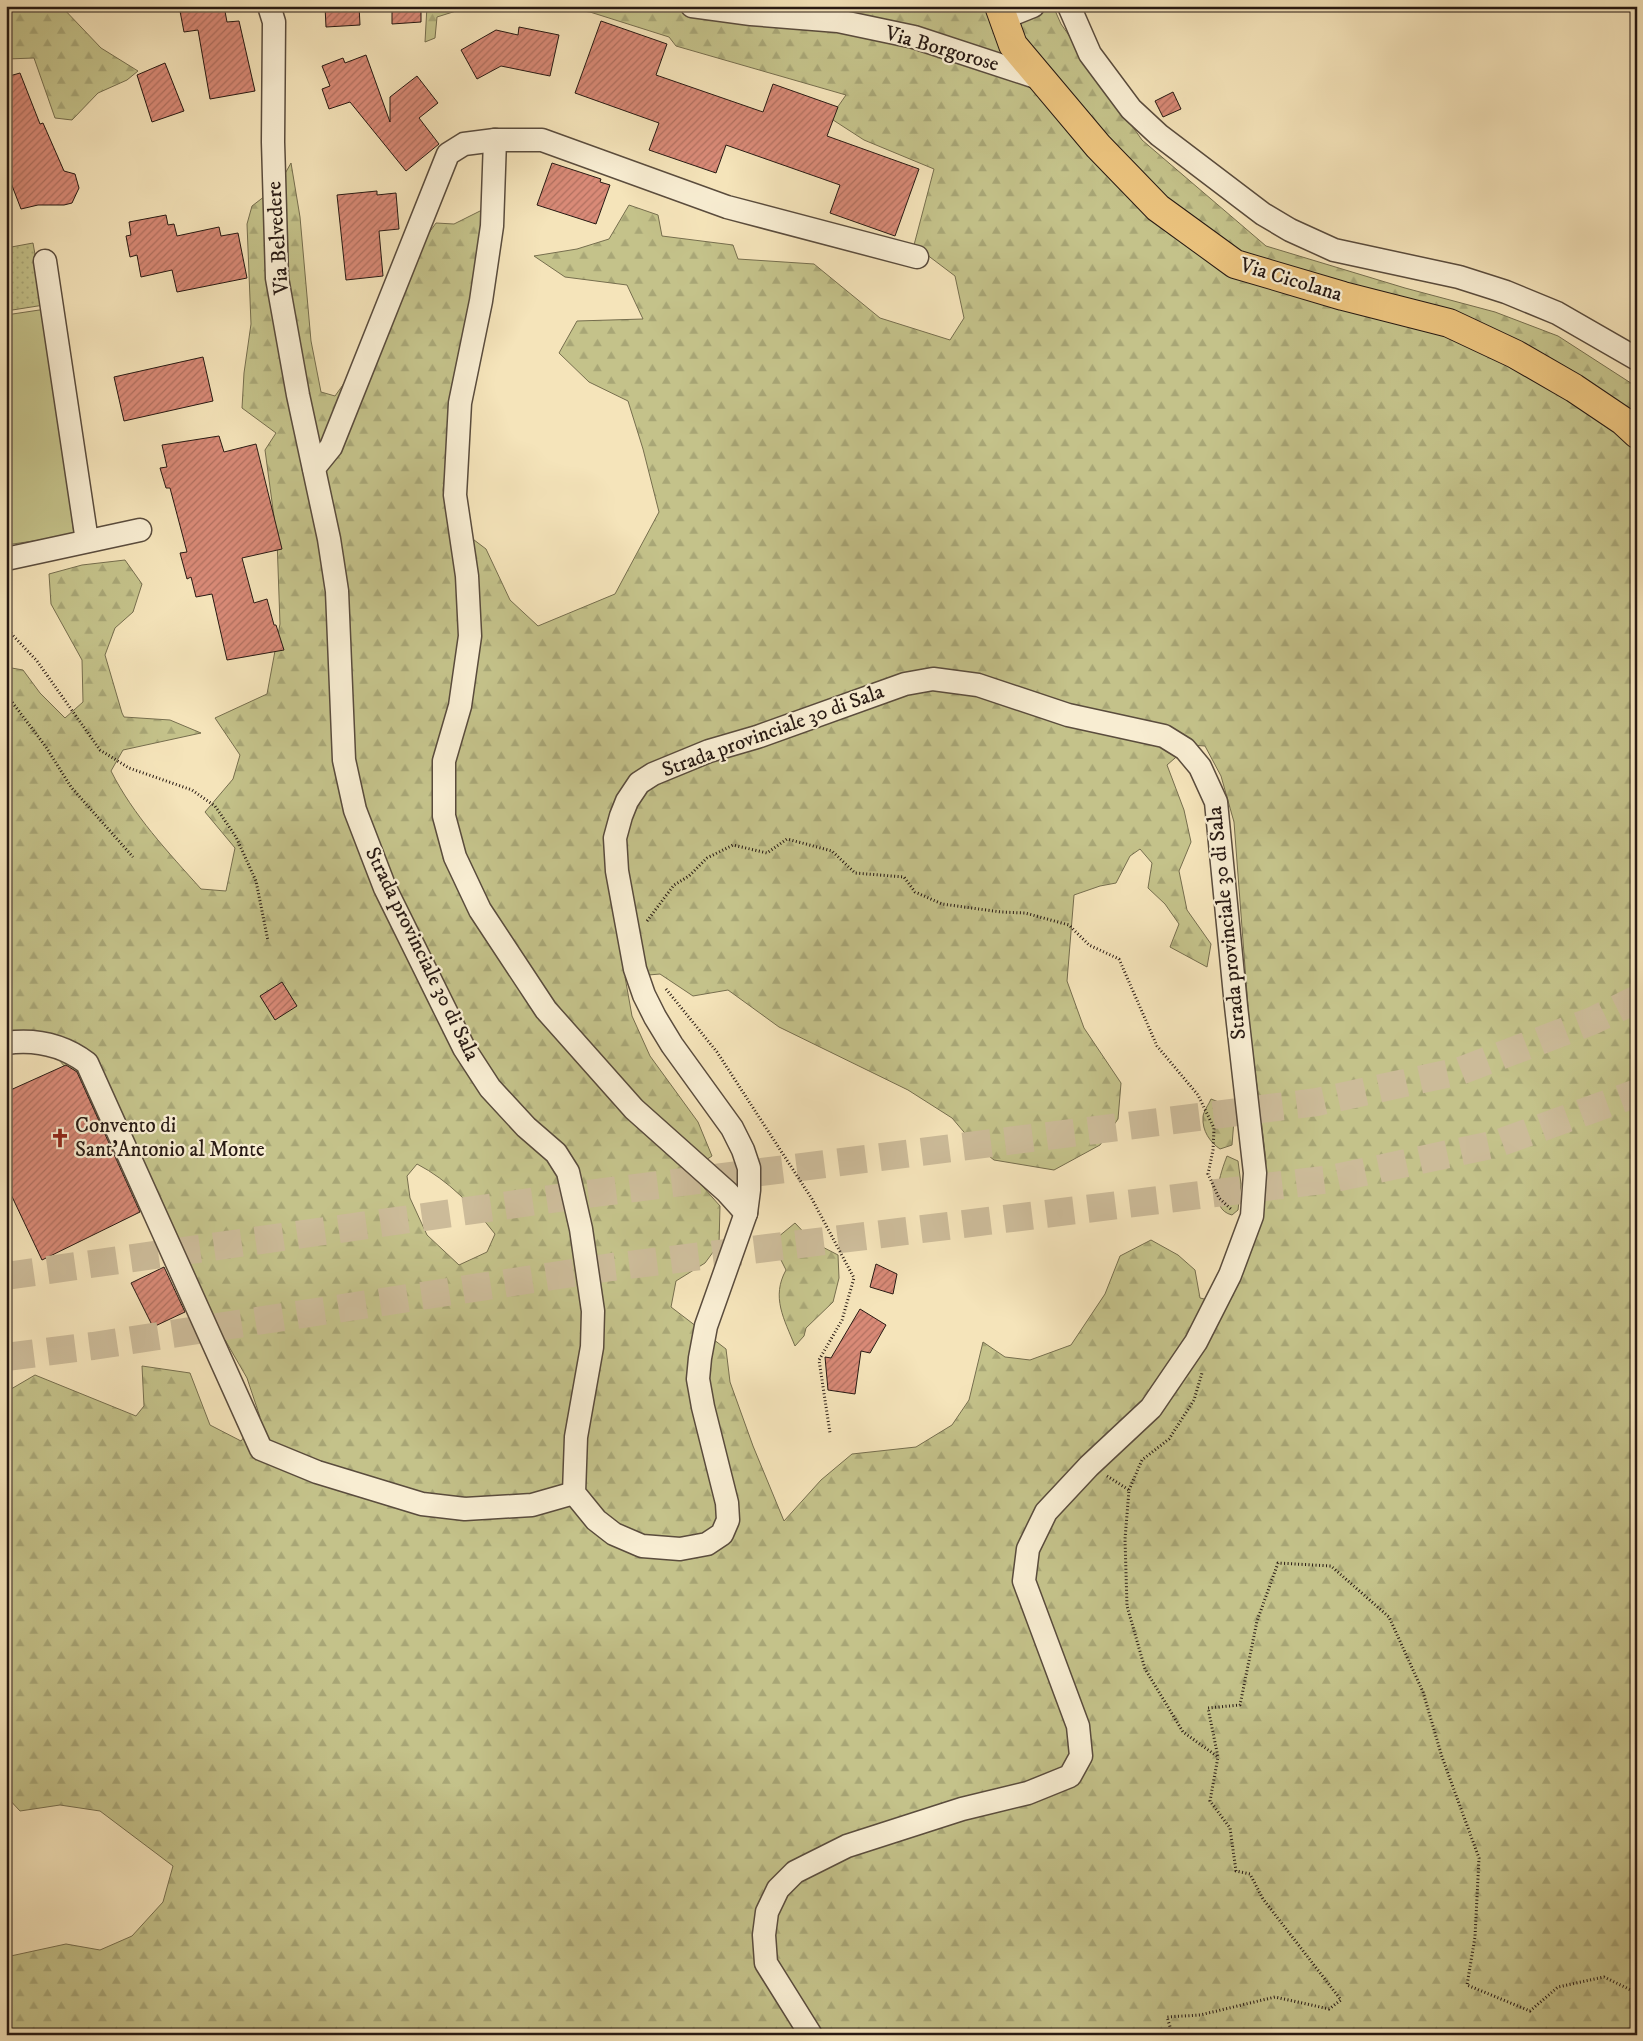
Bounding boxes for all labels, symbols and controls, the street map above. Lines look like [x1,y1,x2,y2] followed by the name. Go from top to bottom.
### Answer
[881,20,1002,78] street label: Via Borgorose
[261,180,295,297] street label: Via Belvedere
[1236,252,1345,308] street label: Via Cicolana
[658,679,888,783] street label: Strada provinciale 30 di Sala
[1202,805,1252,1041] street label: Strada provinciale 30 di Sala
[359,843,485,1065] street label: Strada provinciale 30 di Sala
[75,1113,265,1163] place label: Convento di Sant'Antonio al Monte
[49,1127,71,1149] church icon: Convento di Sant'Antonio al Monte

